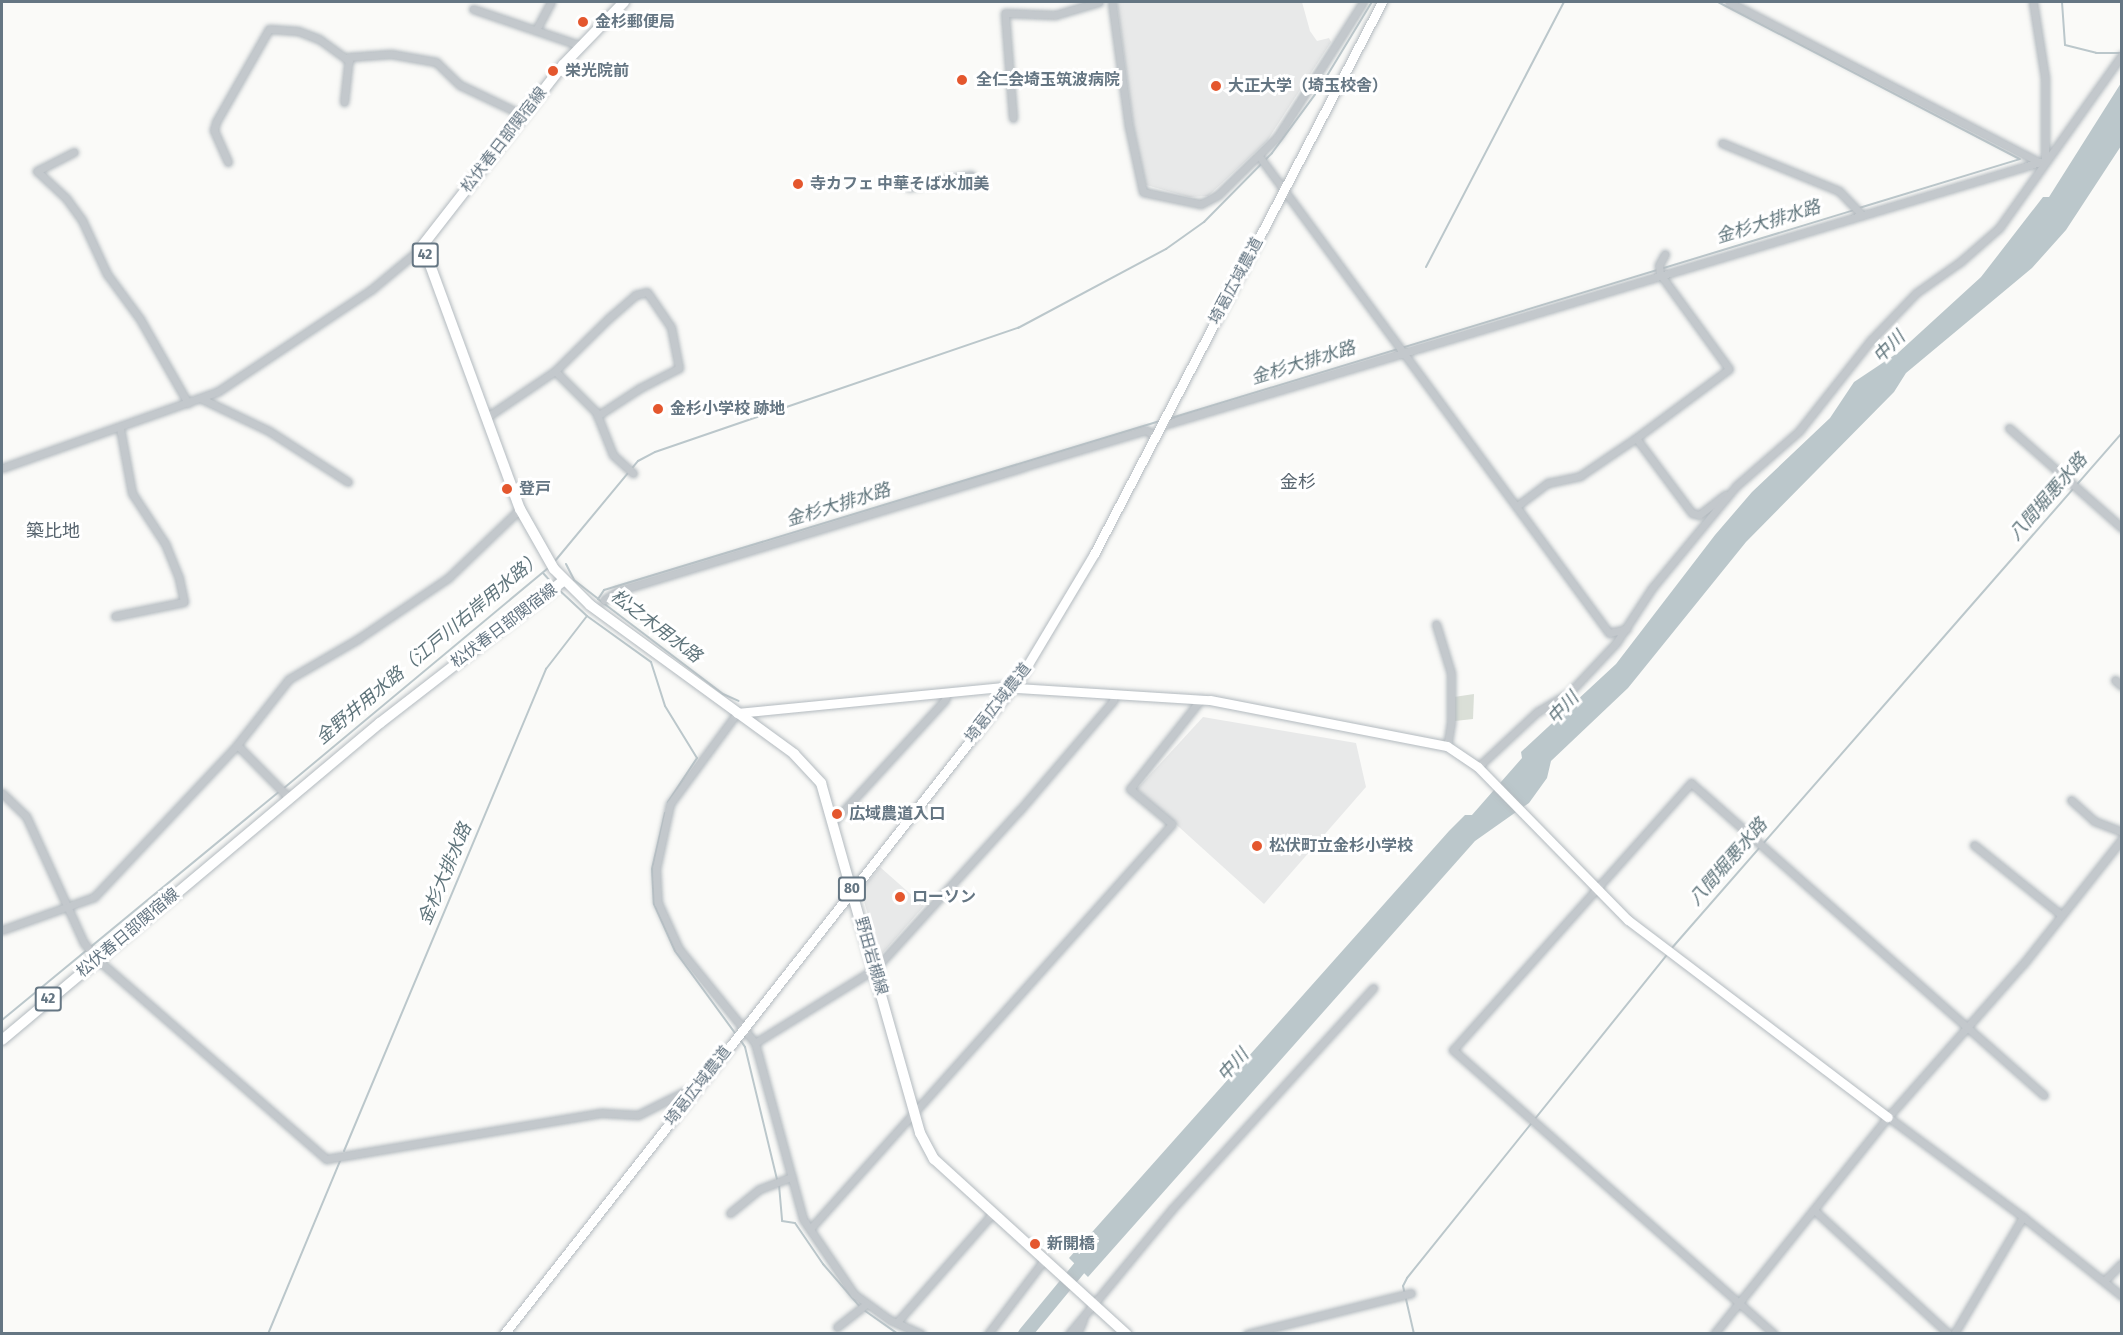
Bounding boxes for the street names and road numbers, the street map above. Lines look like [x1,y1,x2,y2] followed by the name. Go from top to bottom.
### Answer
[457,84,551,196] street label: 松伏春日部関宿線
[1205,234,1267,328] street label: 埼葛広域農道
[412,243,438,267] road number: 42
[447,580,561,672] street label: 松伏春日部関宿線
[961,659,1035,747] street label: 埼葛広域農道
[837,877,867,901] road number: 80
[73,885,183,981] street label: 松伏春日部関宿線
[851,915,891,997] street label: 野田岩槻線
[34,987,62,1011] road number: 42
[661,1042,735,1130] street label: 埼葛広域農道

